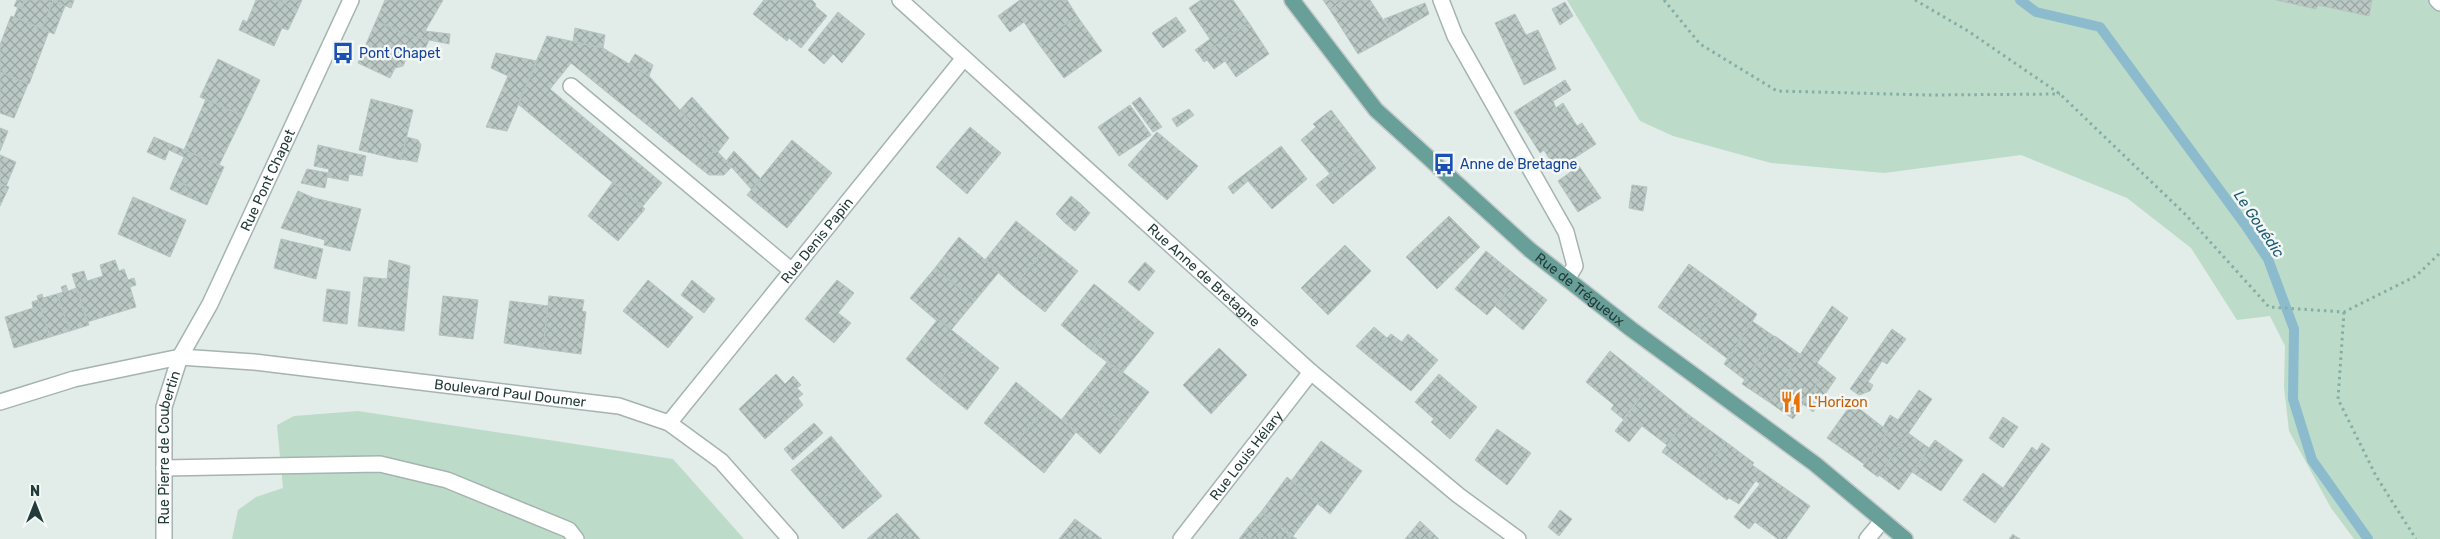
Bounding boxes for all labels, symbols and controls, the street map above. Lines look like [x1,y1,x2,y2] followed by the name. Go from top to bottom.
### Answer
[330,40,356,66] bus stop icon: Pont Chapet
[359,45,441,62] place label: Pont Chapet
[237,126,299,234] street label: Rue Pont Chapet
[1431,151,1457,177] bus stop icon: Anne de Bretagne
[1460,156,1578,173] place label: Anne de Bretagne
[2230,187,2288,261] water label: Le Gouédic
[777,194,857,287] street label: Rue Denis Papin
[1144,220,1264,331] street label: Rue Anne de Bretagne
[1532,249,1628,330] street label: Rue de Trégueux
[156,369,184,525] street label: Rue Pierre de Coubertin
[433,376,588,411] street label: Boulevard Paul Doumer
[1778,389,1804,415] restaurant icon: L'Horizon
[1808,394,1868,411] place label: L'Horizon
[1206,407,1287,504] street label: Rue Louis Hélary
[10,479,60,529] north arrow
[30,483,40,500] text: N

